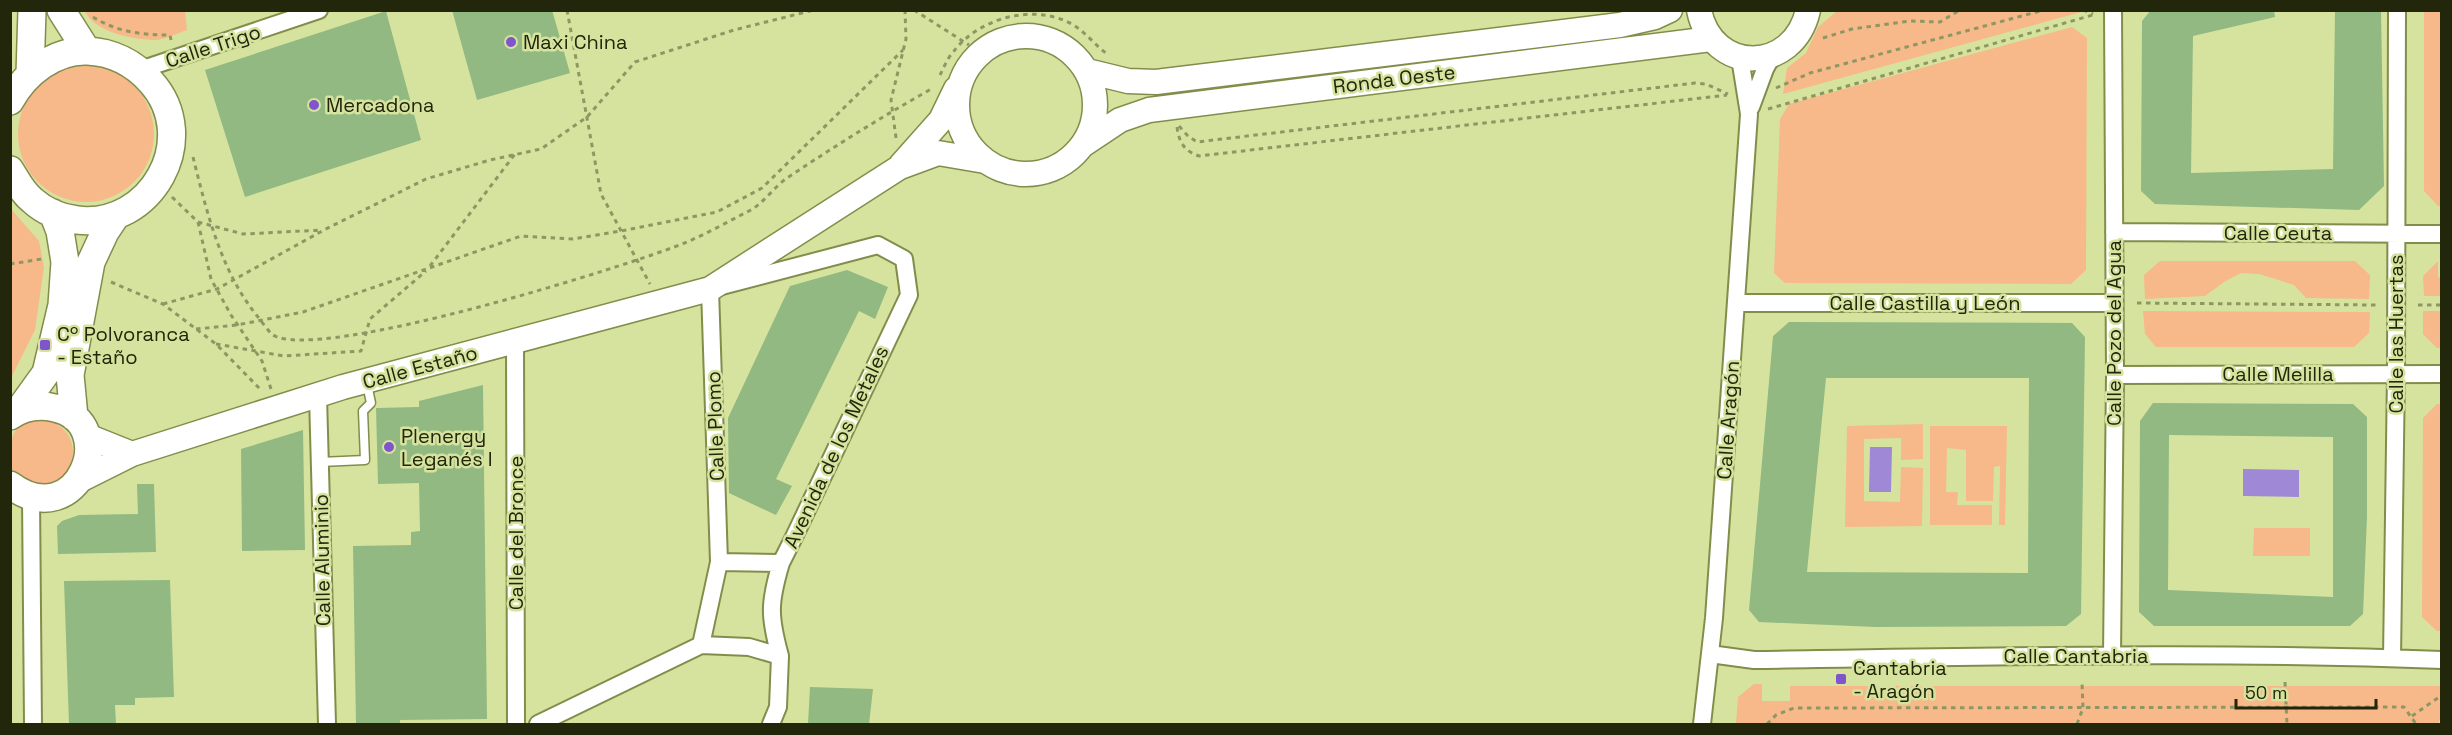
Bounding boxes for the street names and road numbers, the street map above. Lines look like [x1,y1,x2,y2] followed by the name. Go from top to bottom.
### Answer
[162,18,264,74] street label: Calle Trigo
[1331,59,1457,99] street label: Ronda Oeste
[2224,220,2332,246] street label: Calle Ceuta
[2101,240,2127,426] street label: Calle Pozo del Agua
[2383,255,2409,413] street label: Calle las Huertas
[1830,290,2020,316] street label: Calle Castilla y León
[360,339,480,395] street label: Calle Estaño
[778,342,894,552] street label: Avenida de los Metales
[1711,360,1745,480] street label: Calle Aragón
[2222,361,2334,387] street label: Calle Melilla
[700,371,730,481] street label: Calle Plomo
[503,456,529,610] street label: Calle del Bronce
[308,494,336,626] street label: Calle Aluminio
[2004,643,2148,669] street label: Calle Cantabria

